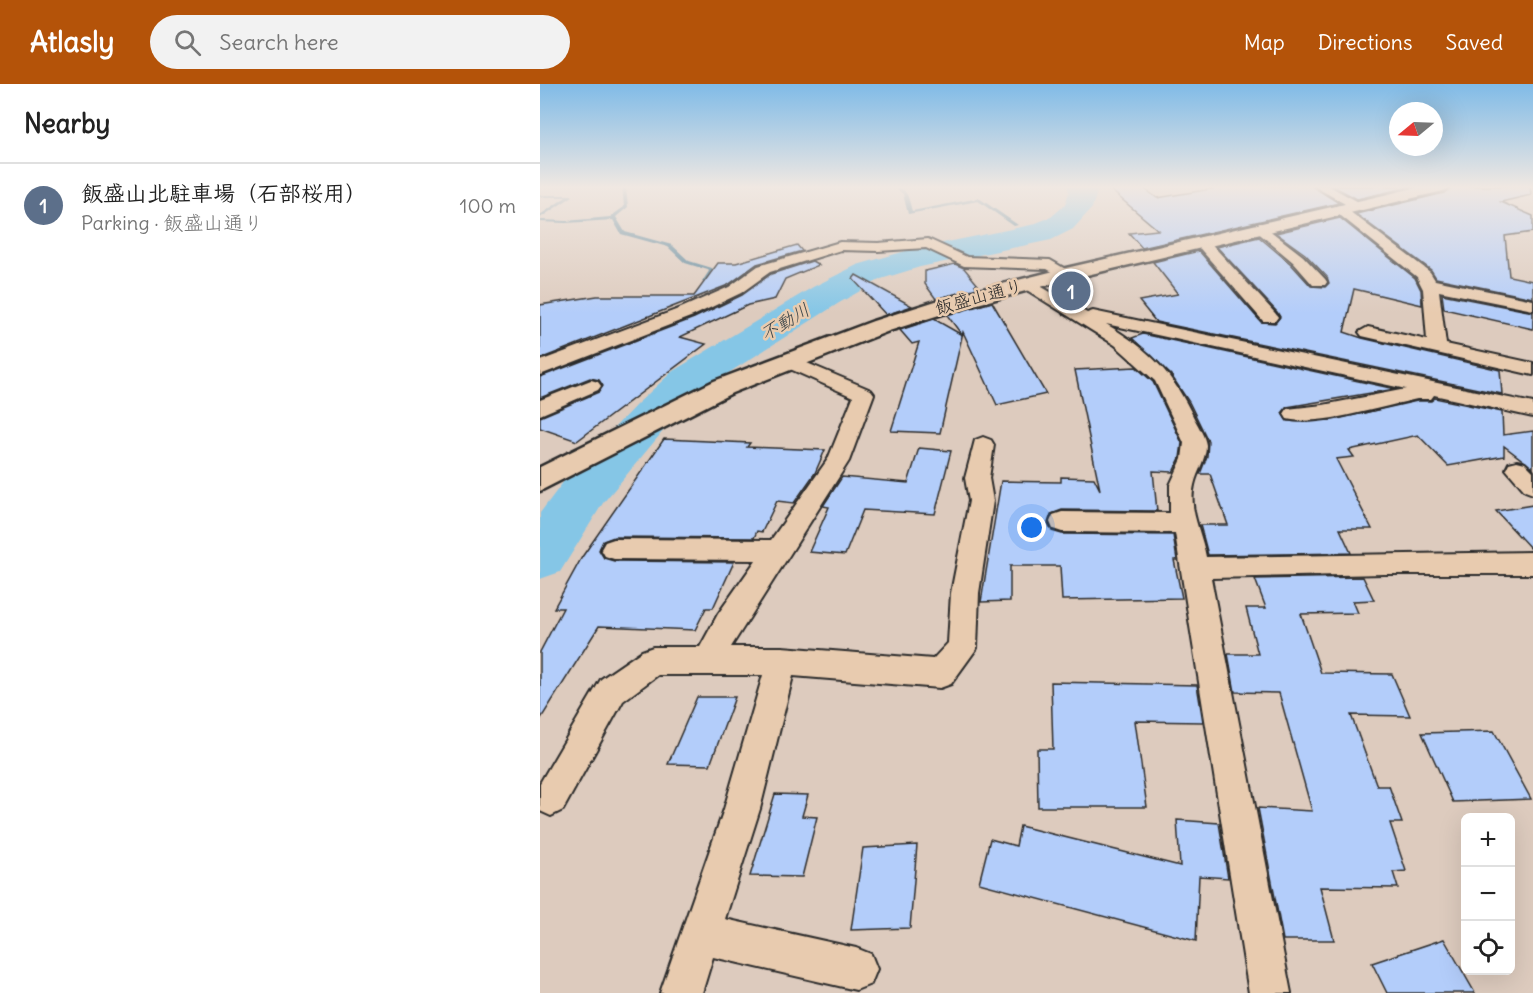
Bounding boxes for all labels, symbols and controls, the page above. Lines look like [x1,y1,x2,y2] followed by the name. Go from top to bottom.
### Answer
[150,15,570,69] search box
[30,24,114,60] text: Atlasly
[171,26,204,59] icon: search
[219,28,339,56] text: Search here
[1244,29,1285,56] text: Map
[1318,29,1412,56] text: Directions
[1445,29,1503,56] text: Saved
[1389,102,1443,156] north arrow
[24,107,110,140] text: Nearby
[81,179,367,207] text: 飯盛山北駐車場（石部桜用）
[40,193,47,218] text: 1
[459,193,516,218] text: 100 m
[81,210,264,235] text: Parking · 飯盛山通り
[1052,268,1090,314] pin: 1
[932,274,1025,319] street label: 飯盛山通り
[756,298,814,345] water label: 不動川
[1017,513,1046,542] your location
[1461,813,1515,975] map controls
[1461,813,1515,867] button: +
[1461,867,1515,921] button: −
[1461,921,1515,975] button: locate

